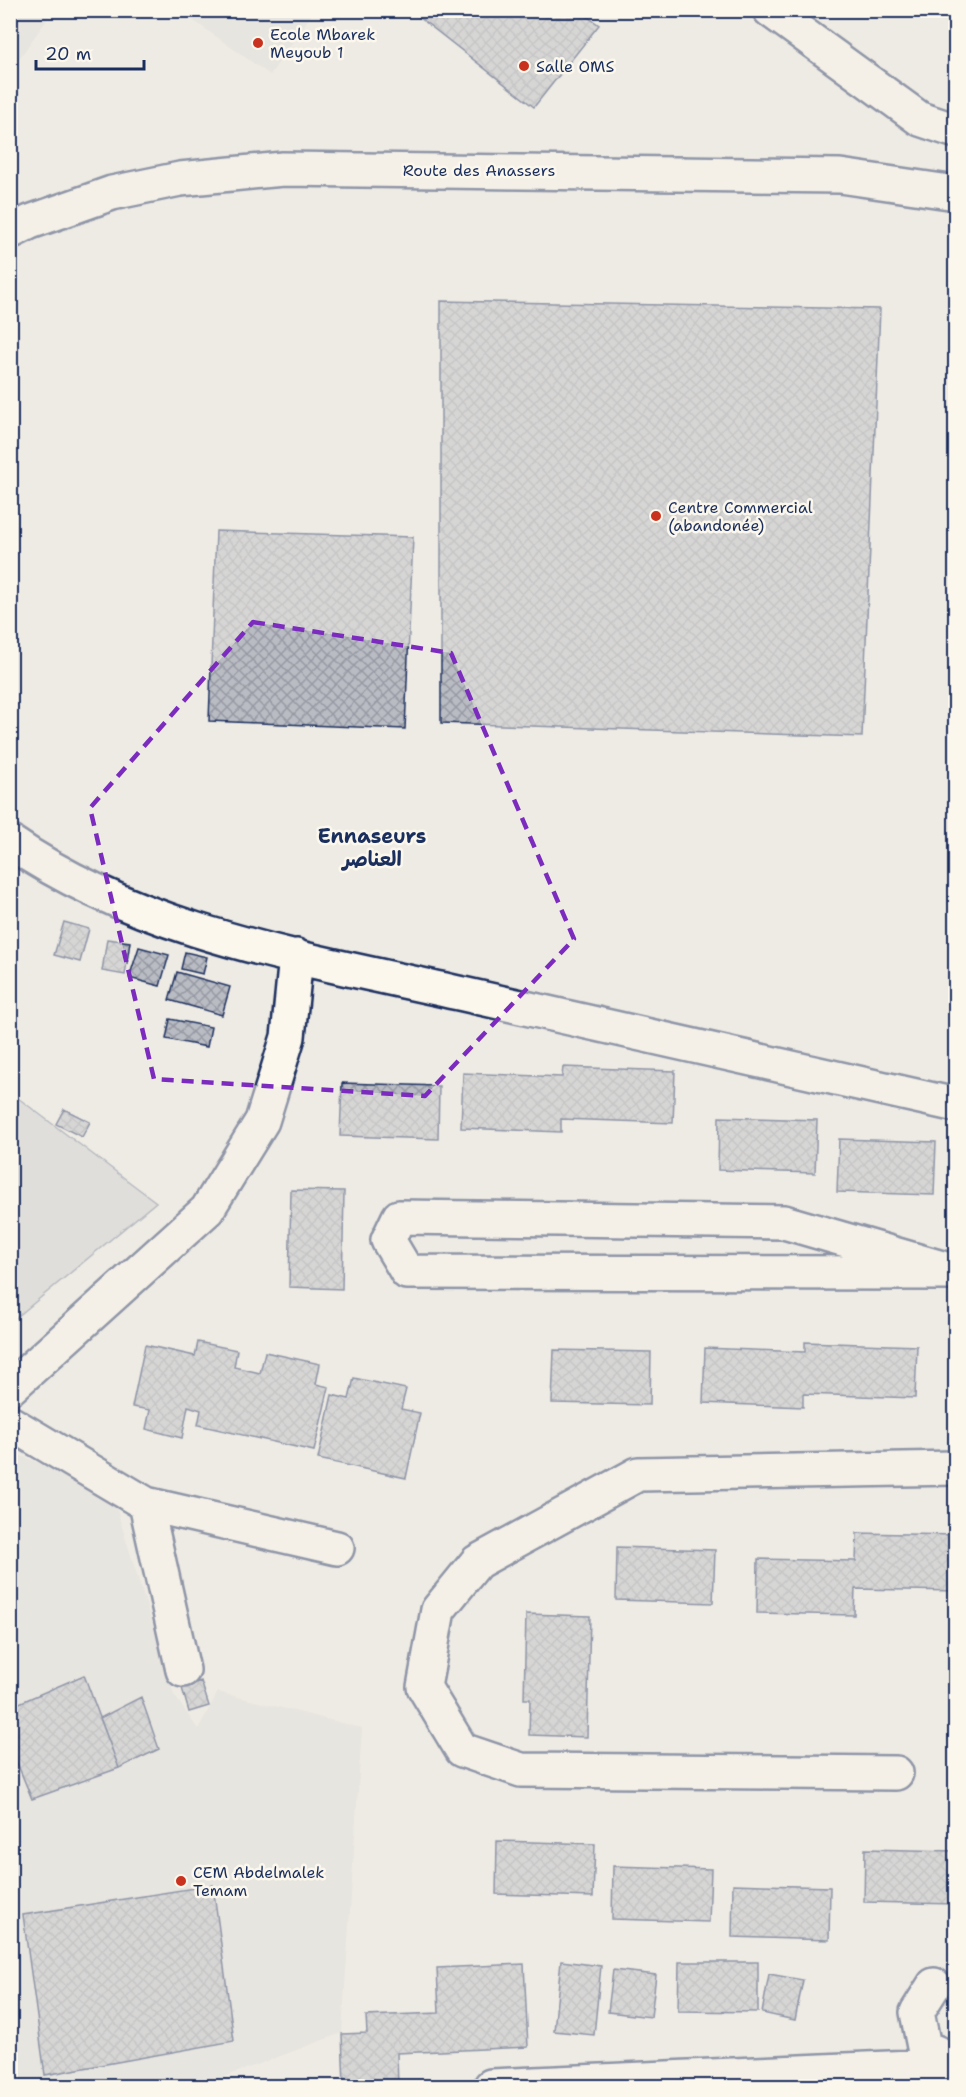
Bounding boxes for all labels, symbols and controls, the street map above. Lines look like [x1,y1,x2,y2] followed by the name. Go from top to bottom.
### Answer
[270,24,375,63] place label: Ecole Mbarek Meyoub 1
[36,33,144,71] scale bar
[251,36,265,50] marker: Ecole Mbarek Meyoub 1
[45,42,91,66] text: 20 m
[536,56,614,77] place label: Salle OMS
[517,59,531,73] marker: Salle OMS
[403,160,555,181] street label: Route des Anassers
[668,497,813,536] place label: Centre Commercial (abandonée)
[649,509,663,523] marker: Centre Commercial (abandonée)
[318,823,426,872] district label: Ennaseurs العناصر
[193,1862,325,1901] place label: CEM Abdelmalek Temam
[174,1874,188,1888] marker: CEM Abdelmalek Temam

